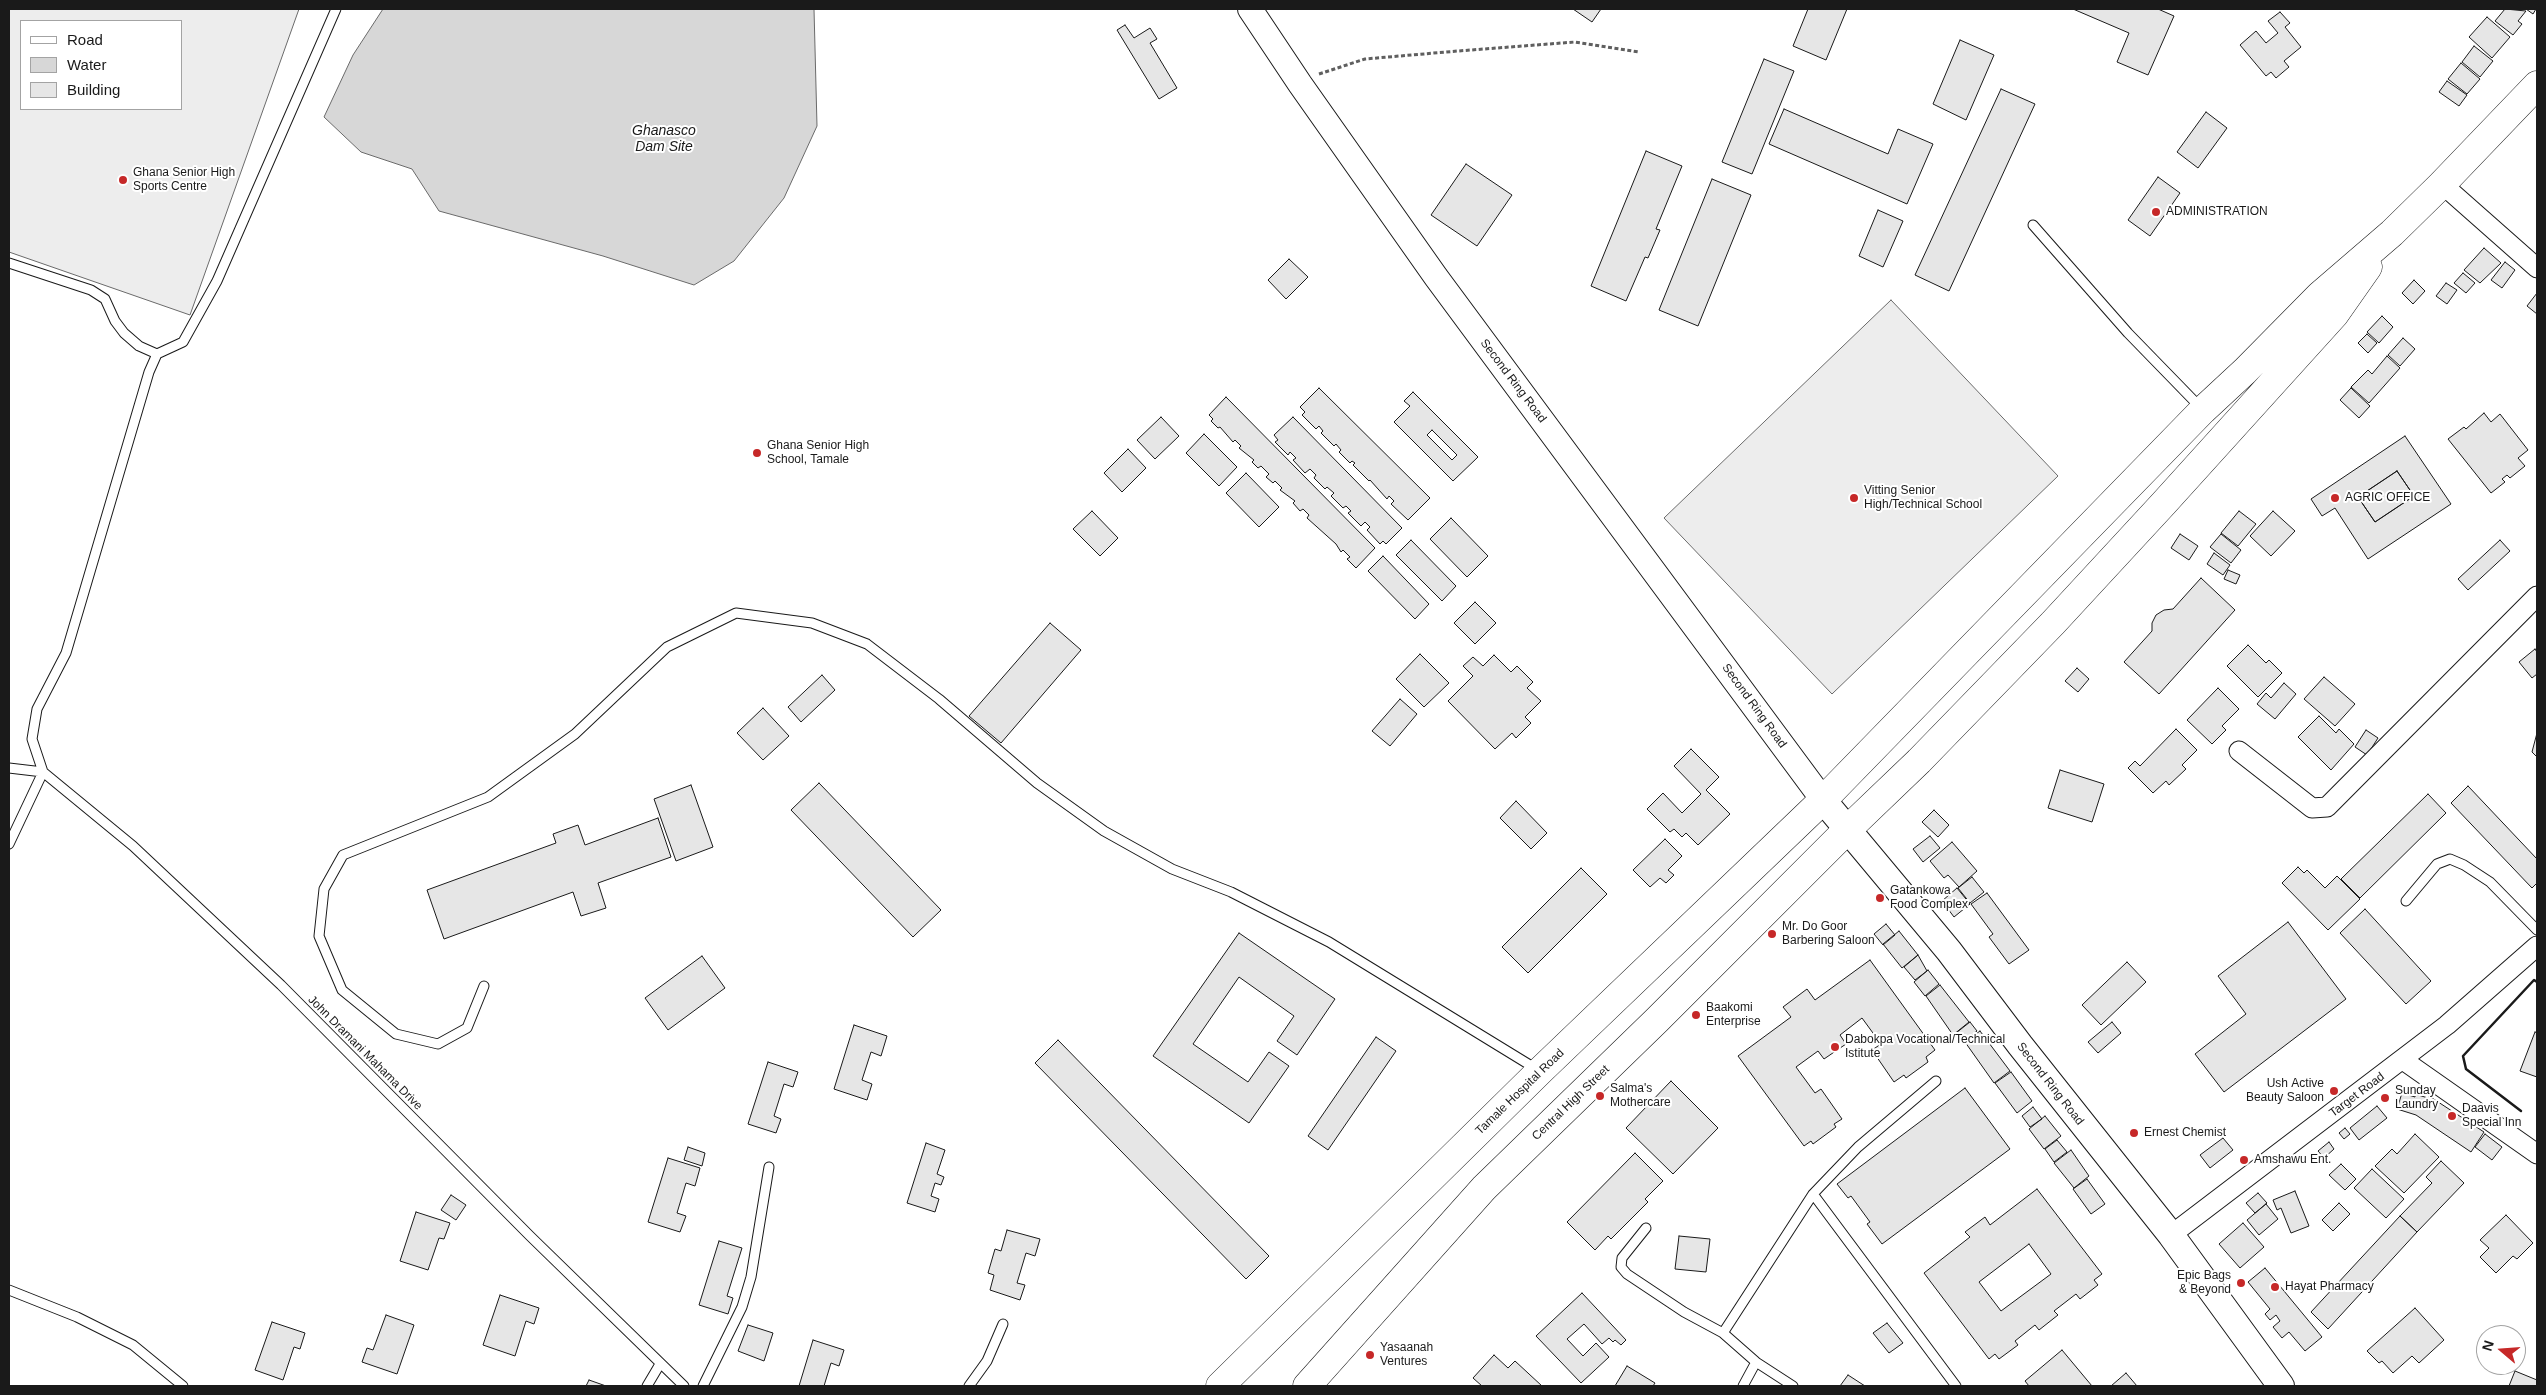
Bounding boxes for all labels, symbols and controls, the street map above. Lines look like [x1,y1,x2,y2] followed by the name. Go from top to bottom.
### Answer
[20,20,182,110] legend
[67,31,103,48] text: Road
[67,56,106,73] text: Water
[67,81,120,98] text: Building
[632,123,696,156] water label: Ghanasco Dam Site
[133,166,235,194] place label: Ghana Senior High Sports Centre
[117,174,129,186] marker: Ghana Senior High Sports Centre
[2166,205,2268,219] place label: ADMINISTRATION
[2150,206,2162,218] marker: ADMINISTRATION
[1477,336,1549,426] street label: Second Ring Road
[767,439,869,467] place label: Ghana Senior High School, Tamale
[751,447,763,459] marker: Ghana Senior High School, Tamale
[1864,484,1982,512] place label: Vitting Senior High/Technical School
[2345,491,2430,505] place label: AGRIC OFFICE
[1848,492,1860,504] marker: Vitting Senior High/Technical School
[2329,492,2341,504] marker: AGRIC OFFICE
[1719,661,1789,751] street label: Second Ring Road
[1890,884,1968,912] place label: Gatankowa Food Complex
[1874,892,1886,904] marker: Gatankowa Food Complex
[1782,920,1875,948] place label: Mr. Do Goor Barbering Saloon
[1766,928,1778,940] marker: Mr. Do Goor Barbering Saloon
[305,993,425,1113] street label: John Dramani Mahama Drive
[1706,1001,1761,1029] place label: Baakomi Enterprise
[1690,1009,1702,1021] marker: Baakomi Enterprise
[1845,1033,2005,1061] place label: Dabokpa Vocational/Technical Istitute
[2013,1040,2087,1128] street label: Second Ring Road
[1829,1041,1841,1053] marker: Dabokpa Vocational/Technical Istitute
[1473,1046,1567,1138] street label: Tamale Hospital Road
[1529,1062,1613,1144] street label: Central High Street
[2327,1070,2387,1120] street label: Target Road
[2246,1077,2324,1105] place label: Ush Active Beauty Saloon
[1610,1082,1671,1110] place label: Salma's Mothercare
[2395,1084,2438,1112] place label: Sunday Laundry
[2328,1085,2340,1097] marker: Ush Active Beauty Saloon
[1594,1090,1606,1102] marker: Salma's Mothercare
[2379,1092,2391,1104] marker: Sunday Laundry
[2462,1102,2521,1130] place label: Daavis Special Inn
[2446,1110,2458,1122] marker: Daavis Special Inn
[2144,1126,2226,1140] place label: Ernest Chemist
[2128,1127,2140,1139] marker: Ernest Chemist
[2254,1153,2331,1167] place label: Amshawu Ent.
[2238,1154,2250,1166] marker: Amshawu Ent.
[2177,1269,2231,1297] place label: Epic Bags & Beyond
[2235,1277,2247,1289] marker: Epic Bags & Beyond
[2285,1280,2374,1294] place label: Hayat Pharmacy
[2269,1281,2281,1293] marker: Hayat Pharmacy
[2476,1325,2526,1375] north arrow
[2479,1338,2497,1353] text: N
[1380,1341,1433,1369] place label: Yasaanah Ventures
[1364,1349,1376,1361] marker: Yasaanah Ventures

